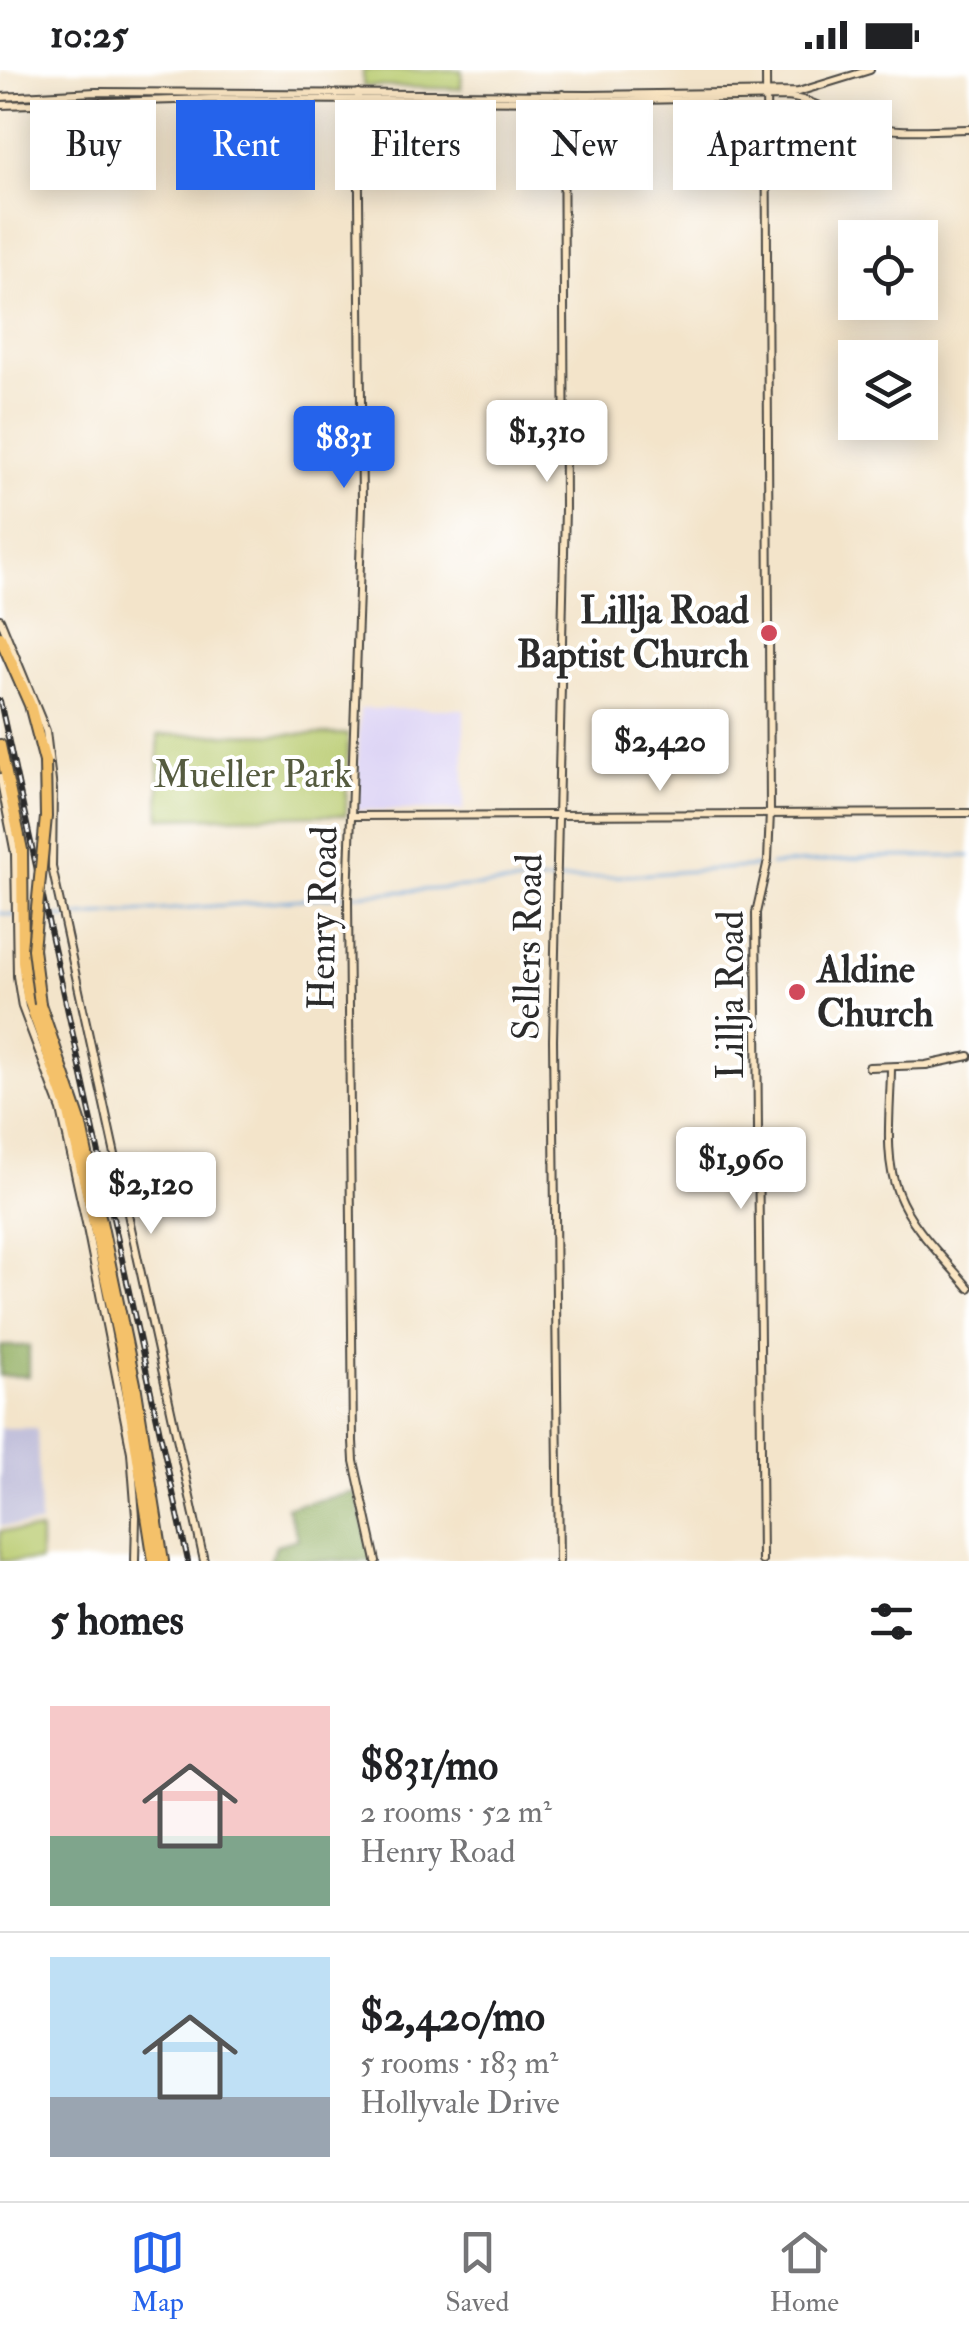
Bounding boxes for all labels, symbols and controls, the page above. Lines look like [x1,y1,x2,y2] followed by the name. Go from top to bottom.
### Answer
[50,11,128,59] text: 10:25
[30,100,156,190] chip: Buy
[176,100,315,190] chip: Rent
[335,100,496,190] chip: Filters
[516,100,653,190] chip: New
[673,100,892,190] chip: Apartment
[838,220,938,440] map controls
[838,220,938,320] button: locate
[838,340,938,440] button: layers
[466,400,628,485] pin: $1,310
[285,406,403,491] pin: $831
[508,412,586,452] text: $1,310
[316,418,372,458] text: $831
[517,587,749,679] place label: Lillja Road Baptist Church
[758,622,780,644] marker: Lillja Road Baptist Church
[579,709,741,794] pin: $2,420
[614,721,706,761] text: $2,420
[154,751,352,799] park label: Mueller Park
[297,825,349,1011] street label: Henry Road
[502,853,554,1041] street label: Sellers Road
[707,910,755,1080] street label: Lillja Road
[815,946,933,1038] place label: Aldine Church
[786,981,808,1003] marker: Aldine Church
[660,1127,822,1212] pin: $1,960
[698,1139,784,1179] text: $1,960
[70,1152,232,1237] pin: $2,120
[108,1164,194,1204] text: $2,120
[864,1594,919,1649] icon: filters
[50,1595,184,1647] text: 5 homes
[360,1740,498,1792] text: $831/mo
[130,1746,250,1866] icon: home
[360,1792,552,1832] text: 2 rooms · 52 m²
[360,1832,515,1872] text: Henry Road
[360,1991,545,2043] text: $2,420/mo
[130,1997,250,2117] icon: home
[360,2043,558,2083] text: 5 rooms · 183 m²
[360,2083,560,2123] text: Hollyvale Drive
[130,2225,185,2320] tab: Map
[445,2225,509,2320] tab: Saved
[769,2225,839,2320] tab: Home

